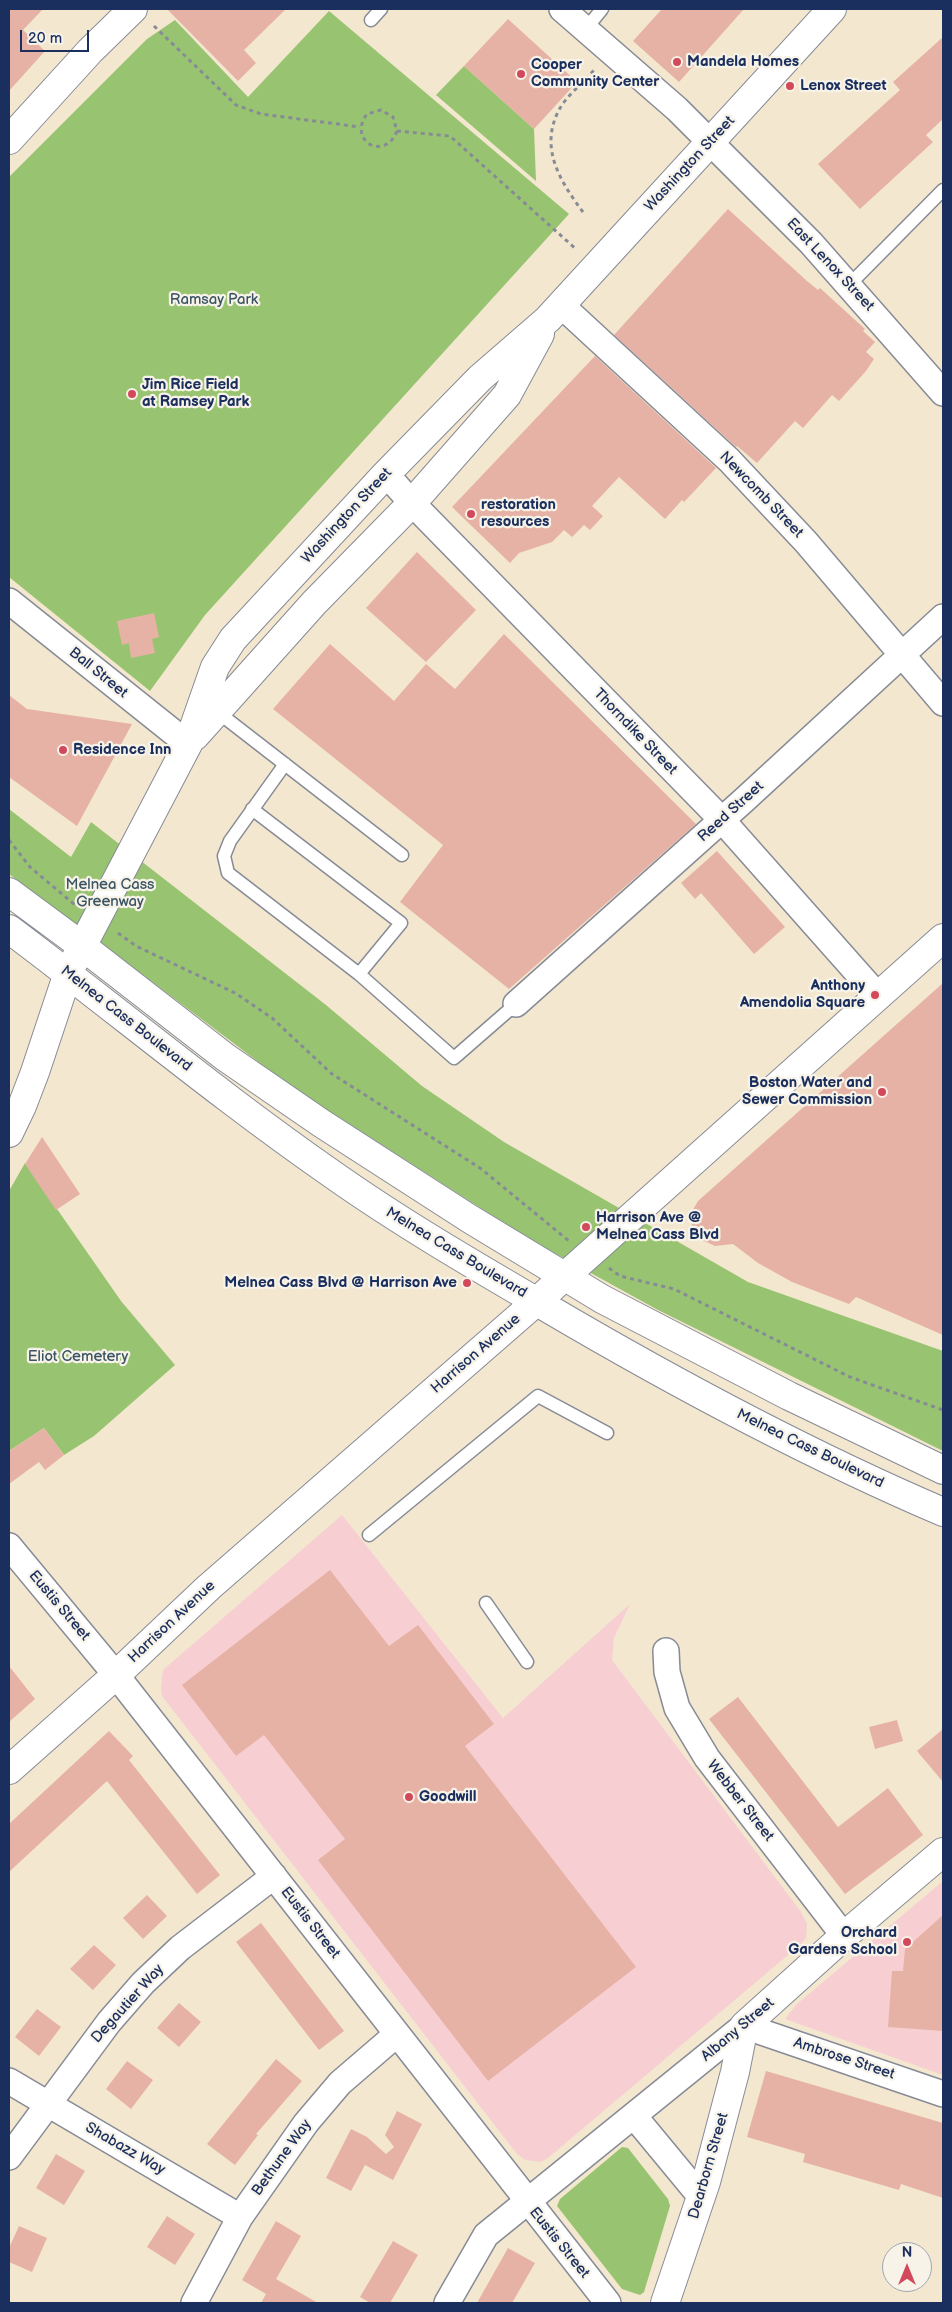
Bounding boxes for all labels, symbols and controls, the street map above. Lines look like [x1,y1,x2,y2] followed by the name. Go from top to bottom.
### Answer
[22,20,91,52] scale bar
[28,29,62,48] text: 20 m
[687,53,799,71] place label: Mandela Homes
[531,56,659,91] place label: Cooper Community Center
[671,56,683,68] marker: Mandela Homes
[515,68,527,80] marker: Cooper Community Center
[800,77,886,95] place label: Lenox Street
[784,80,796,92] marker: Lenox Street
[641,113,739,215] street label: Washington Street
[782,215,878,315] street label: East Lenox Street
[170,291,258,309] park label: Ramsay Park
[142,376,249,411] place label: Jim Rice Field at Ramsey Park
[126,388,138,400] marker: Jim Rice Field at Ramsey Park
[715,448,807,542] street label: Newcomb Street
[298,465,396,567] street label: Washington Street
[481,496,556,531] place label: restoration resources
[465,508,477,520] marker: restoration resources
[65,644,131,702] street label: Ball Street
[589,685,681,779] street label: Thorndike Street
[73,741,171,759] place label: Residence Inn
[57,744,69,756] marker: Residence Inn
[694,778,768,846] street label: Reed Street
[65,876,155,911] park label: Melnea Cass Greenway
[57,962,195,1076] street label: Melnea Cass Boulevard
[740,977,865,1012] place label: Anthony Amendolia Square
[869,989,881,1001] marker: Anthony Amendolia Square
[742,1074,872,1109] place label: Boston Water and Sewer Commission
[876,1086,888,1098] marker: Boston Water and Sewer Commission
[382,1204,530,1302] street label: Melnea Cass Boulevard
[596,1209,719,1244] place label: Harrison Ave @ Melnea Cass Blvd
[580,1221,592,1233] marker: Harrison Ave @ Melnea Cass Blvd
[224,1274,457,1292] place label: Melnea Cass Blvd @ Harrison Ave
[461,1277,473,1289] marker: Melnea Cass Blvd @ Harrison Ave
[428,1310,524,1398] street label: Harrison Avenue
[28,1348,128,1366] park label: Eliot Cemetery
[734,1406,886,1492] street label: Melnea Cass Boulevard
[24,1567,94,1645] street label: Eustis Street
[125,1577,219,1667] street label: Harrison Avenue
[703,1757,777,1845] street label: Webber Street
[419,1788,476,1806] place label: Goodwill
[403,1791,415,1803] marker: Goodwill
[276,1884,344,1962] street label: Eustis Street
[788,1924,897,1959] place label: Orchard Gardens School
[901,1936,913,1948] marker: Orchard Gardens School
[88,1961,168,2047] street label: Degautier Way
[698,1994,778,2066] street label: Albany Street
[791,2034,897,2084] street label: Ambrose Street
[685,2111,733,2221] street label: Dearborn Street
[248,2116,316,2200] street label: Bethune Way
[82,2119,168,2179] street label: Shabazz Way
[525,2204,593,2282] street label: Eustis Street
[882,2242,932,2292] north arrow
[902,2244,912,2261] text: N

